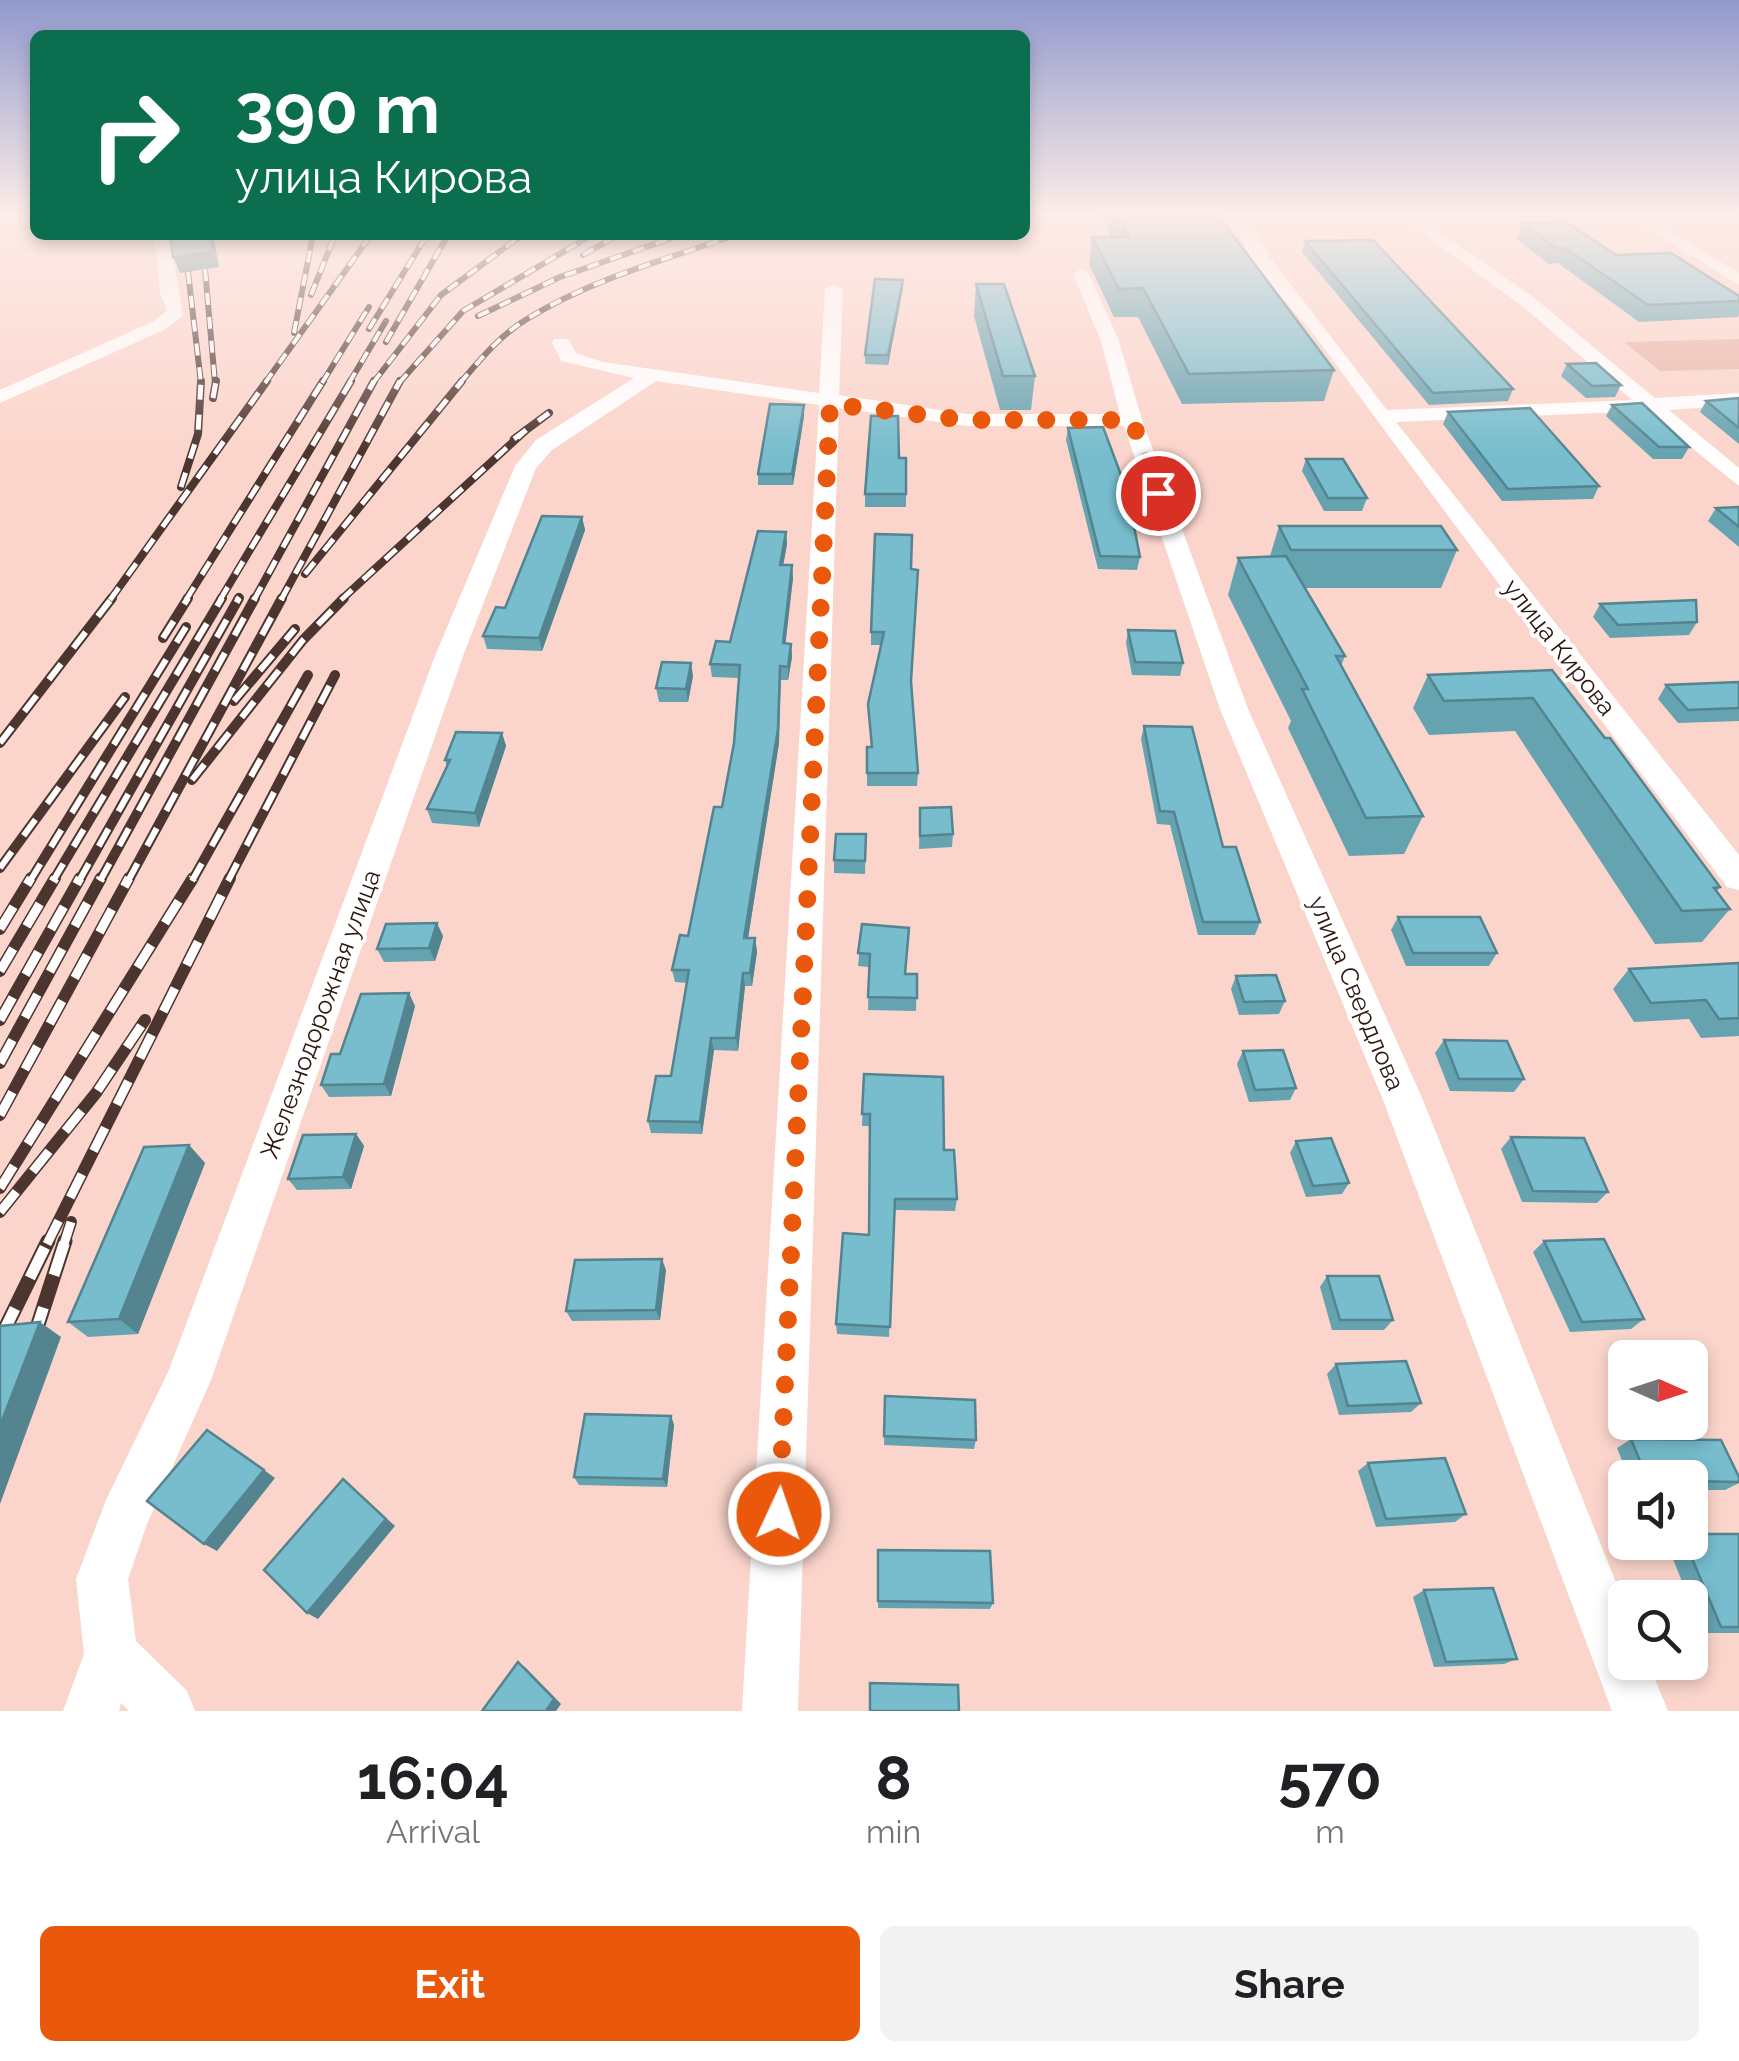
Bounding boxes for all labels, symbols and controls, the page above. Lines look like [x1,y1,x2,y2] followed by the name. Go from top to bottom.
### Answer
[235,67,440,149] text: 390 m
[70,70,200,200] icon: right
[235,151,532,204] text: улица Кирова
[1116,451,1201,536] pin
[1131,466,1186,521] icon: arrive
[1497,573,1623,721] street label: улица Кирова
[254,865,386,1163] street label: Железнодорожная улица
[1302,891,1412,1095] street label: улица Свердлова
[1608,1340,1708,1440] north arrow
[1608,1340,1708,1680] map controls
[1608,1460,1708,1560] button: sound
[727,1462,831,1566] position arrow
[1608,1580,1708,1680] button: search
[357,1743,509,1813] text: 16:04
[875,1743,912,1813] text: 8
[1278,1743,1382,1813] text: 570
[386,1813,480,1850] text: Arrival
[866,1813,921,1850] text: min
[1315,1813,1345,1850] text: m
[40,1926,860,2041] button: Exit
[880,1926,1699,2041] button: Share

